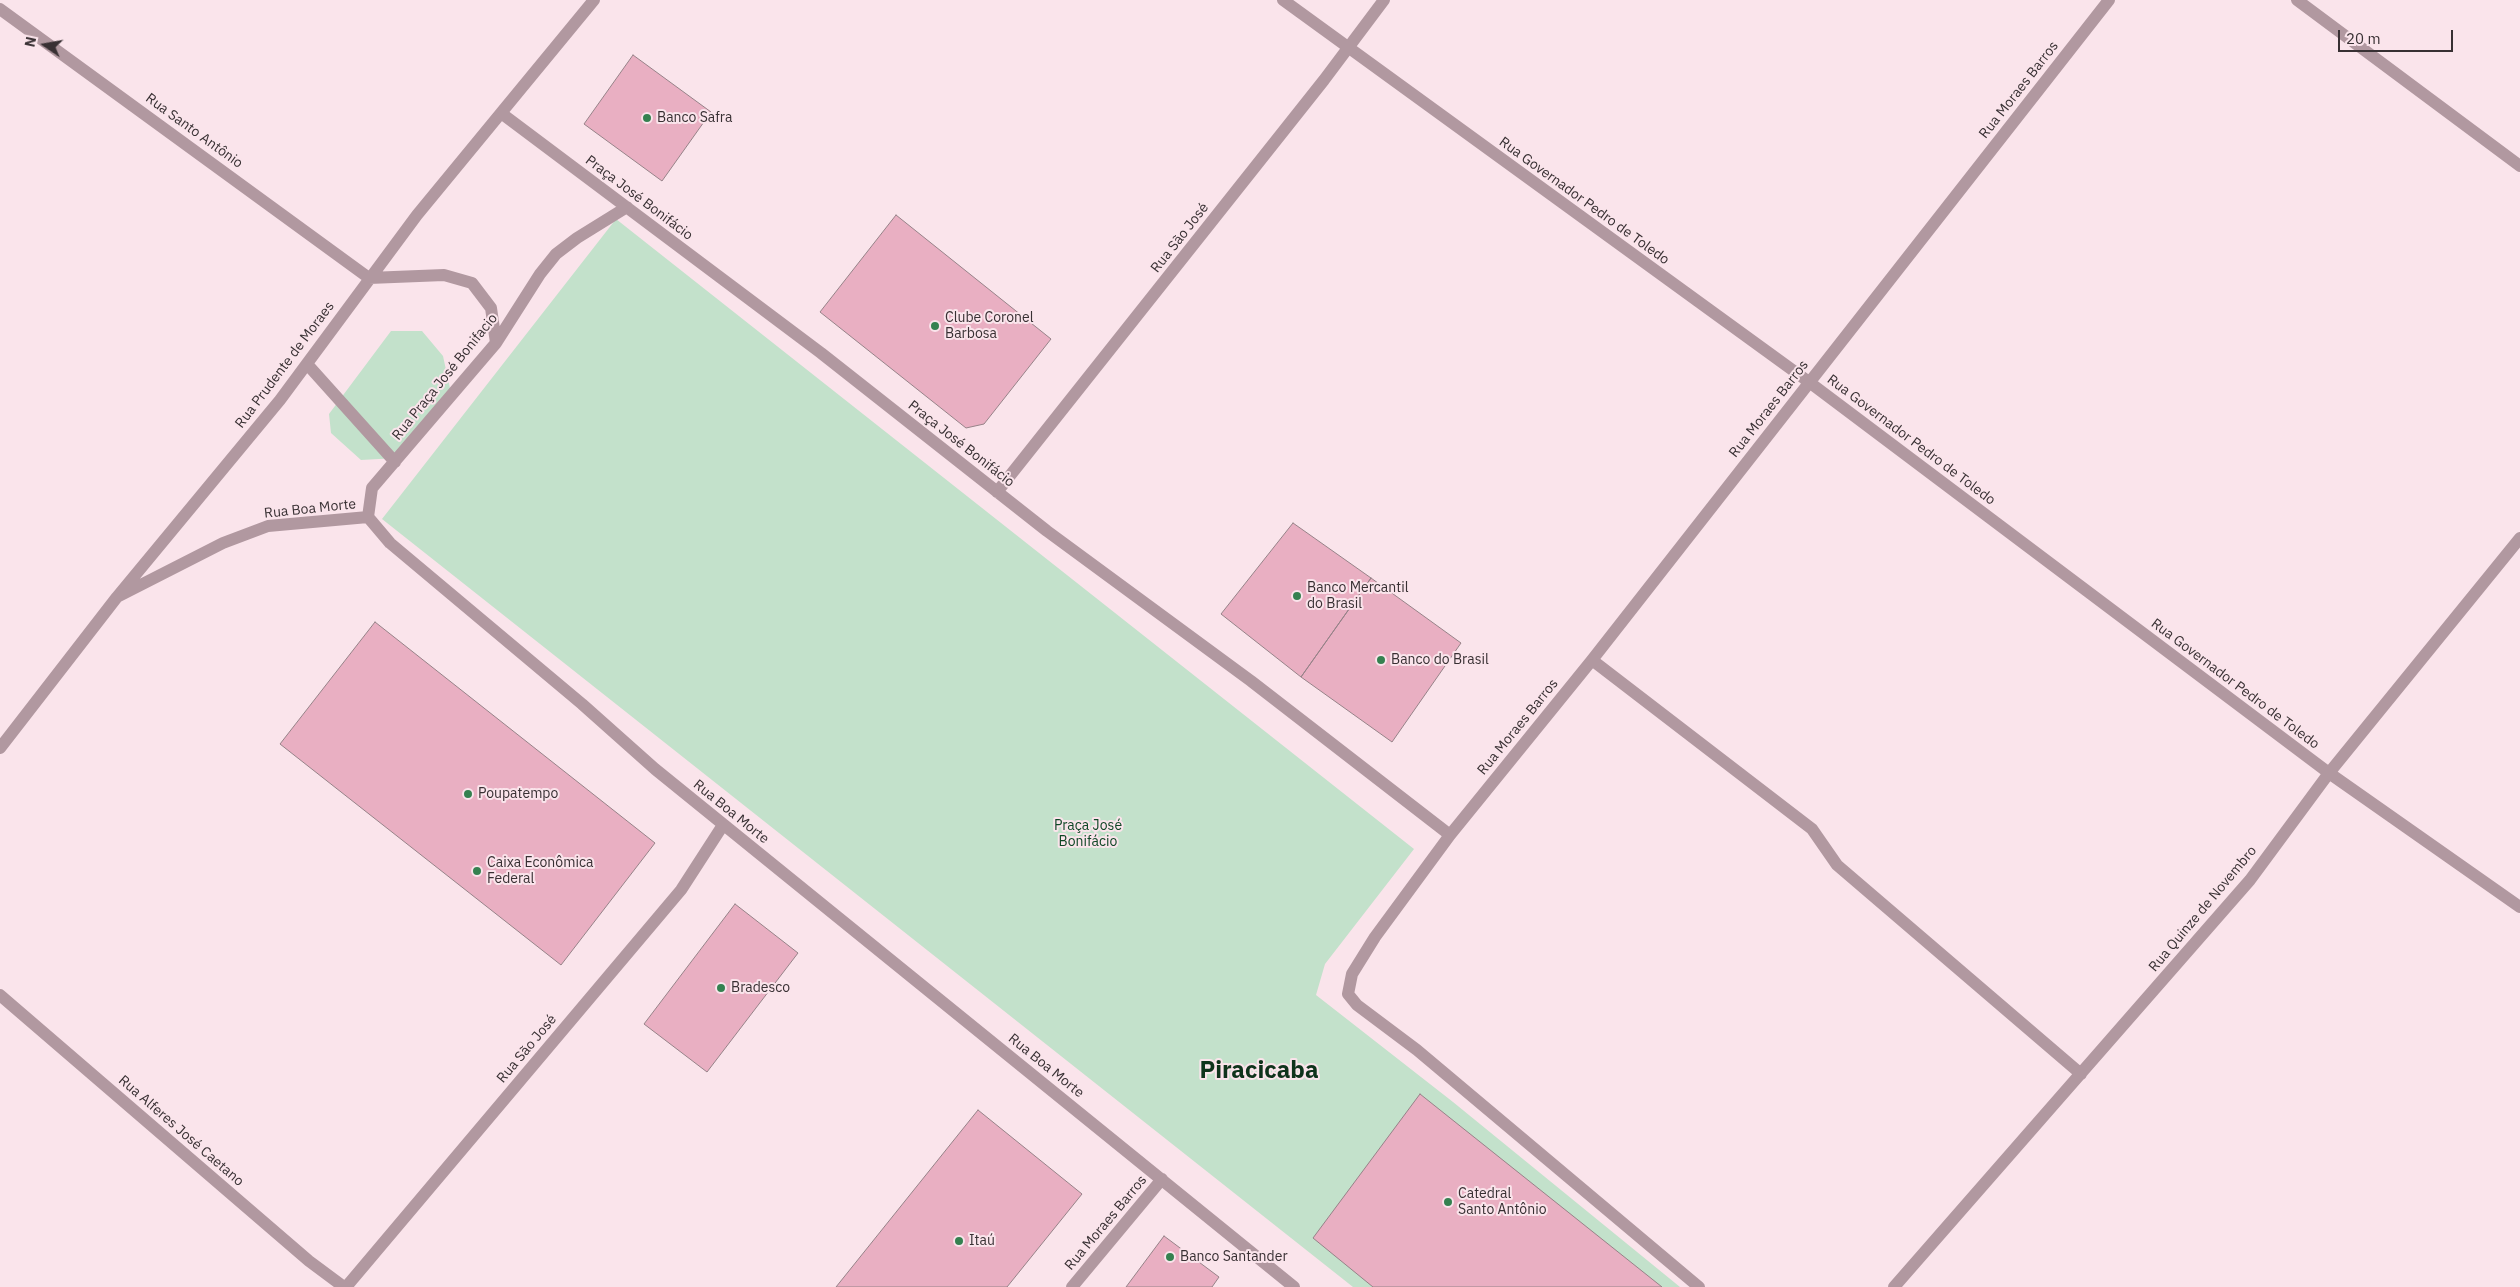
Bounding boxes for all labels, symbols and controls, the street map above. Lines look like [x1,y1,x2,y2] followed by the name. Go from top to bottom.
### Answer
[20,20,70,70] north arrow
[2340,20,2455,52] scale bar
[2346,29,2381,48] text: 20 m
[20,35,40,49] text: N
[1976,38,2062,142] street label: Rua Moraes Barros
[142,90,246,172] street label: Rua Santo Antônio
[657,110,732,126] place label: Banco Safra
[641,112,653,124] marker: Banco Safra
[1496,134,1672,268] street label: Rua Governador Pedro de Toledo
[582,152,696,244] street label: Praça José Bonifácio
[1148,200,1212,276] street label: Rua São José
[232,298,338,432] street label: Rua Prudente de Moraes
[389,310,501,444] street label: Rua Praça José Bonifacio
[945,310,1033,342] place label: Clube Coronel Barbosa
[929,320,941,332] marker: Clube Coronel Barbosa
[1726,357,1812,461] street label: Rua Moraes Barros
[1824,371,1998,509] street label: Rua Governador Pedro de Toledo
[904,397,1018,491] street label: Praça José Bonifácio
[263,496,357,522] street label: Rua Boa Morte
[1307,580,1408,612] place label: Banco Mercantil do Brasil
[1291,590,1303,602] marker: Banco Mercantil do Brasil
[2148,615,2322,753] street label: Rua Governador Pedro de Toledo
[1391,652,1489,668] place label: Banco do Brasil
[1375,654,1387,666] marker: Banco do Brasil
[1474,676,1562,778] street label: Rua Moraes Barros
[690,776,772,848] street label: Rua Boa Morte
[478,786,558,802] place label: Poupatempo
[462,788,474,800] marker: Poupatempo
[1054,818,1122,850] park label: Praça José Bonifácio
[2146,843,2260,975] street label: Rua Quinze de Novembro
[487,855,593,888] place label: Caixa Econômica Federal
[471,865,483,877] marker: Caixa Econômica Federal
[731,980,790,996] place label: Bradesco
[715,982,727,994] marker: Bradesco
[494,1011,560,1087] street label: Rua São José
[1005,1030,1087,1102] street label: Rua Boa Morte
[1199,1057,1319,1085] district label: Piracicaba
[115,1072,247,1190] street label: Rua Alferes José Caetano
[1061,1172,1151,1274] street label: Rua Moraes Barros
[1458,1186,1546,1218] place label: Catedral Santo Antônio
[1442,1196,1454,1208] marker: Catedral Santo Antônio
[969,1233,995,1249] place label: Itaú
[953,1235,965,1247] marker: Itaú
[1180,1249,1288,1265] place label: Banco Santander
[1164,1251,1176,1263] marker: Banco Santander

